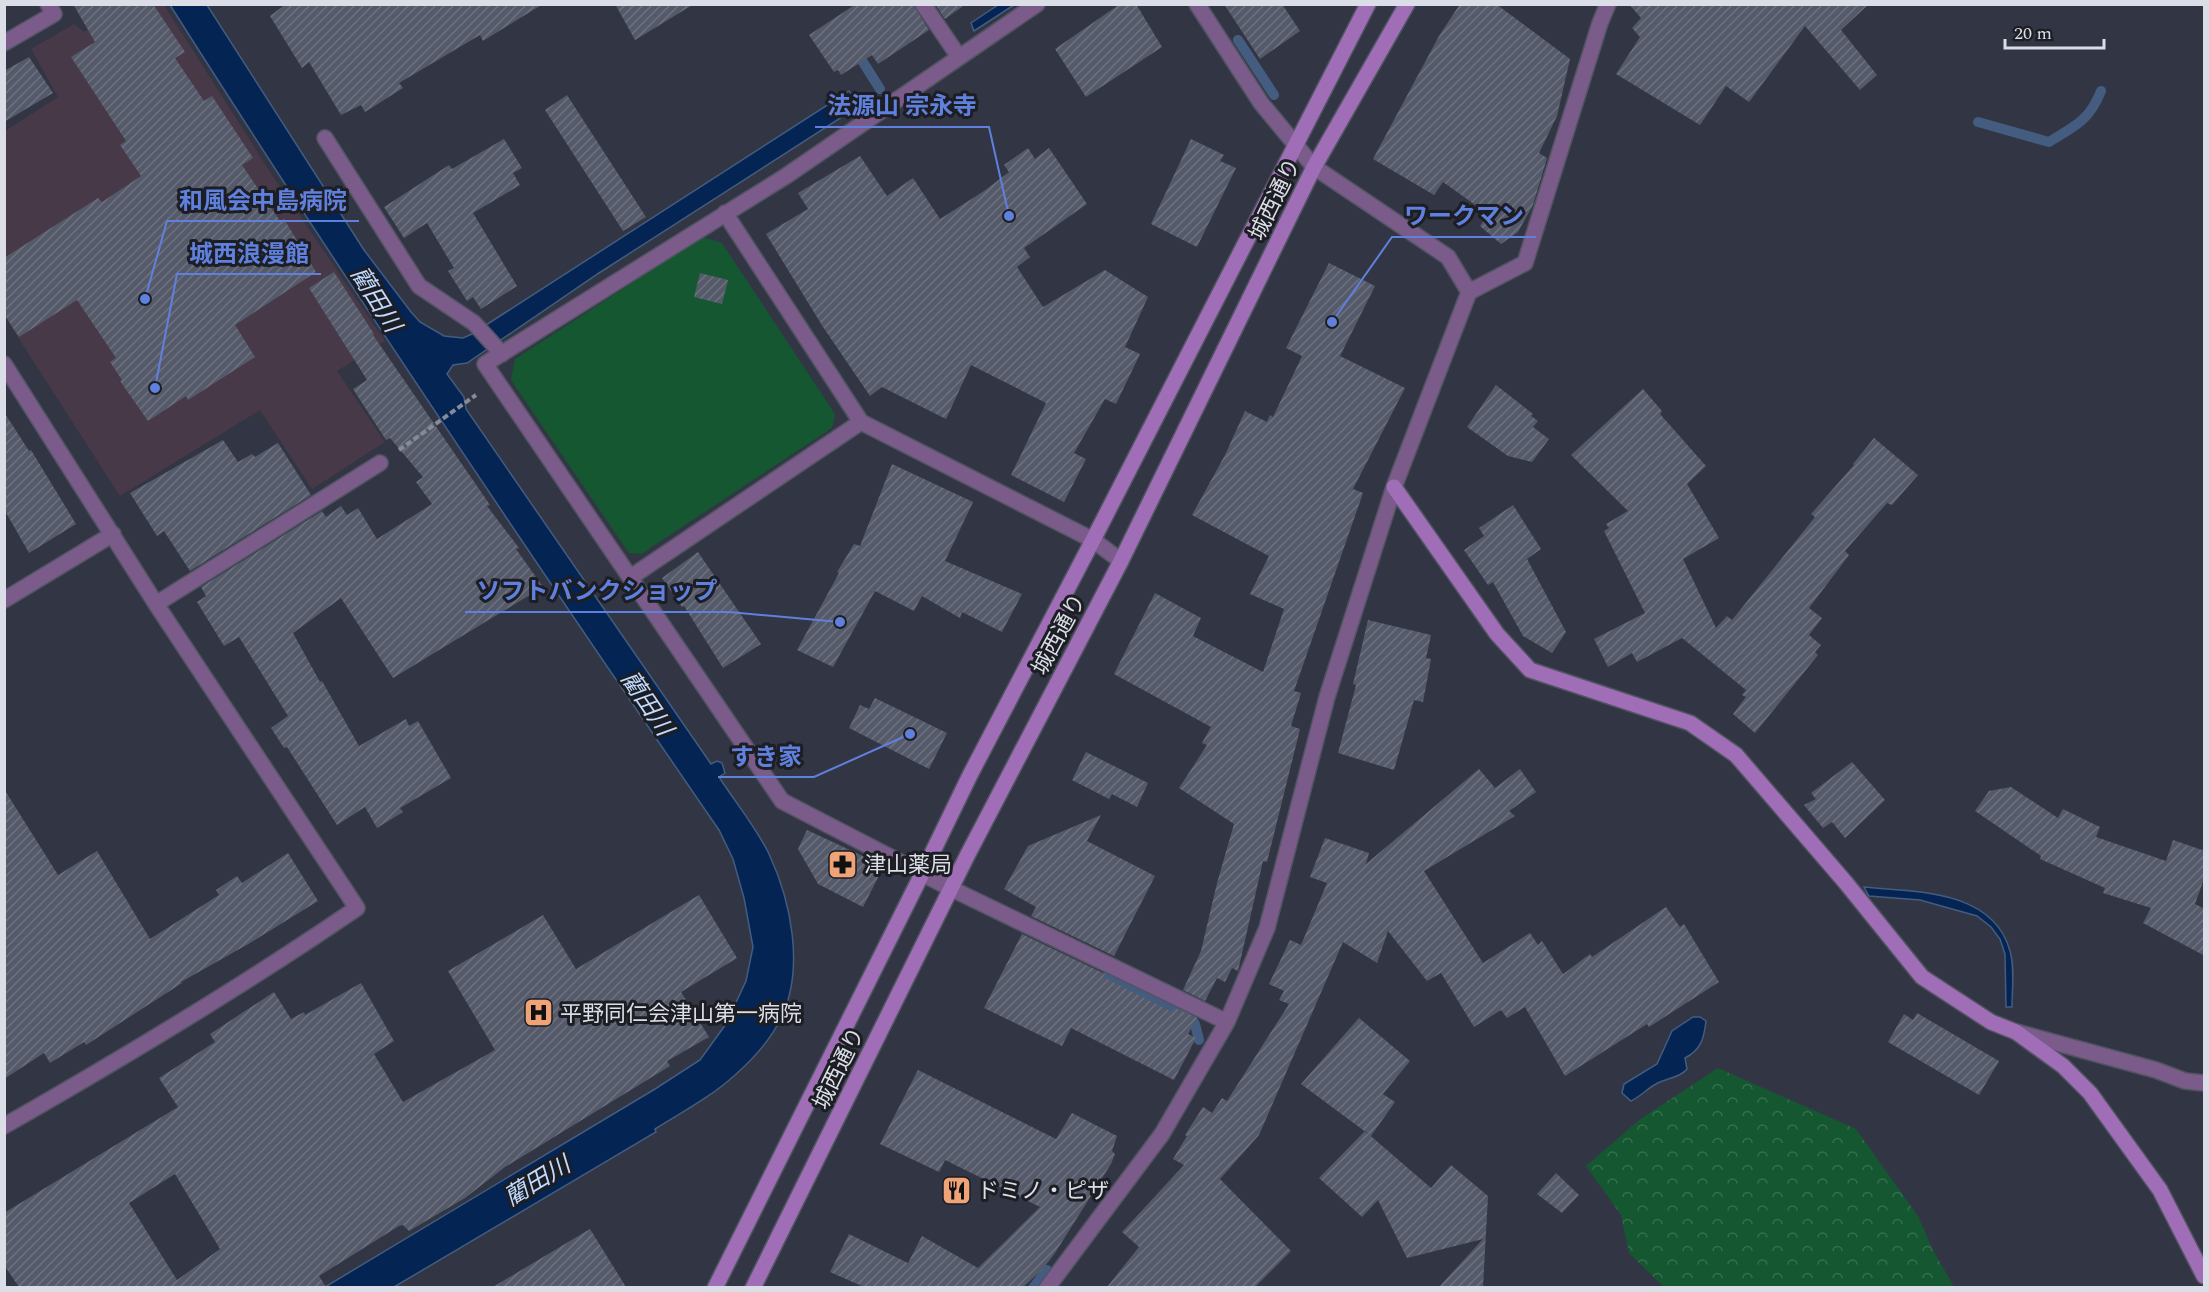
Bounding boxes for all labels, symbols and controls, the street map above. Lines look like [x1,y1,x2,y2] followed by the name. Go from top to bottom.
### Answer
[2005,12,2104,50] scale bar
[2014,20,2052,47] text: 20 m
[815,85,989,127] callout: 法源山 宗永寺
[827,89,977,125] text: 法源山 宗永寺
[1241,153,1309,246] street label: 城西通り
[167,179,359,221] callout: 和風会中島病院
[179,184,347,220] text: 和風会中島病院
[1392,195,1536,237] callout: ワークマン
[1404,199,1524,235] text: ワークマン
[177,232,321,274] callout: 城西浪漫館
[189,237,309,273] text: 城西浪漫館
[341,259,411,342] water label: 藺田川
[465,570,729,612] callout: ソフトバンクショップ
[476,574,718,610] text: ソフトバンクショップ
[1024,588,1095,681] street label: 城西通り
[611,664,683,746] water label: 藺田川
[718,735,814,777] callout: すき家
[730,740,802,776] text: すき家
[827,848,859,880] pharmacy icon: 津山薬局
[864,849,952,882] place label: 津山薬局
[523,997,555,1029] hospital icon: 平野同仁会津山第一病院
[560,998,802,1031] place label: 平野同仁会津山第一病院
[805,1022,873,1115] street label: 城西通り
[497,1146,580,1216] water label: 藺田川
[940,1174,972,1206] restaurant icon: ドミノ・ピザ
[977,1175,1109,1208] place label: ドミノ・ピザ

